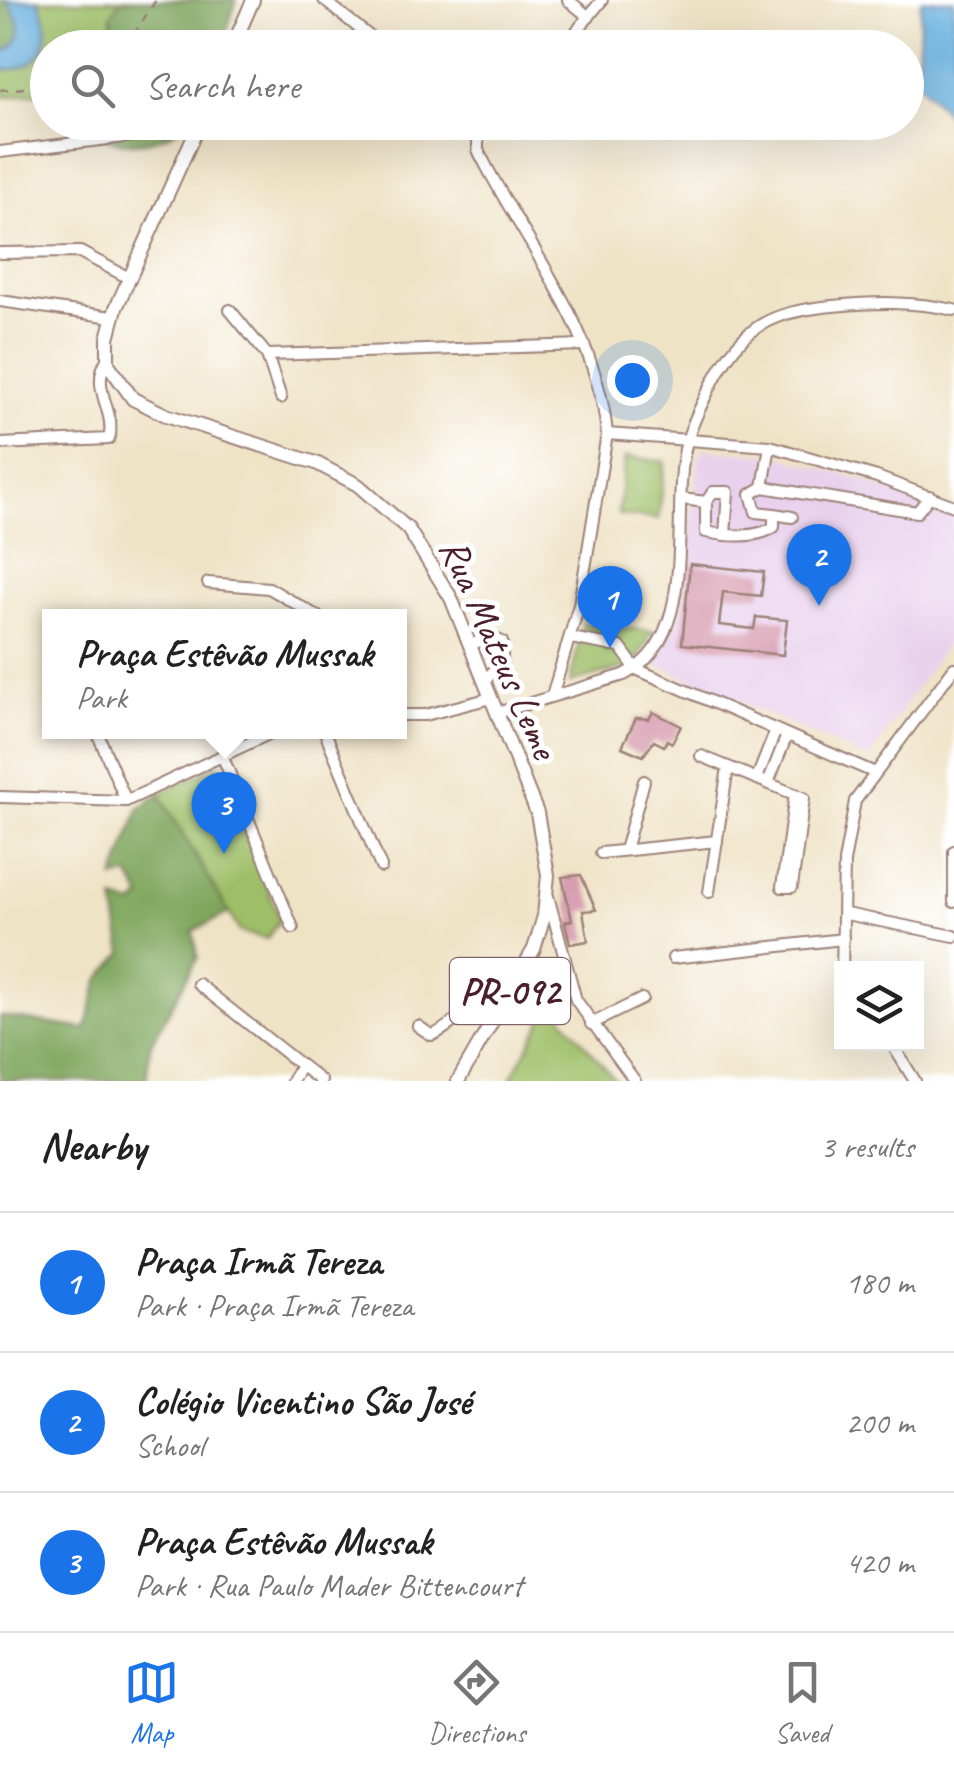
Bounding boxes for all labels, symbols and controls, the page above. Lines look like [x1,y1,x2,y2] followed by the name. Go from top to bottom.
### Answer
[30,30,924,140] search box
[65,58,120,113] icon: search
[145,62,300,109] text: Search here
[607,355,658,406] your location
[786,524,852,606] pin: 2
[428,531,571,769] street label: Rua Mateus Leme
[578,566,642,648] pin: 1
[42,609,407,739] popup
[76,630,373,677] text: Praça Estêvão Mussak
[76,677,127,718] text: Park
[192,772,256,854] pin: 3
[450,958,570,1024] road number: PR-092
[834,961,924,1051] map controls
[834,961,924,1051] button: layers
[40,1120,146,1173] text: Nearby
[820,1126,914,1167] text: 3 results
[135,1238,382,1285] text: Praça Irmã Tereza
[65,1262,80,1303] text: 1
[845,1262,914,1303] text: 180 m
[135,1285,413,1326] text: Park · Praça Irmã Tereza
[135,1378,471,1425] text: Colégio Vicentino São José
[65,1402,80,1443] text: 2
[845,1402,914,1443] text: 200 m
[135,1425,204,1466] text: School
[135,1518,432,1565] text: Praça Estêvão Mussak
[65,1542,80,1583] text: 3
[845,1542,914,1583] text: 420 m
[135,1565,523,1606] text: Park · Rua Paulo Mader Bittencourt
[124,1655,179,1750] tab: Map
[428,1655,526,1750] tab: Directions
[775,1655,830,1750] tab: Saved

